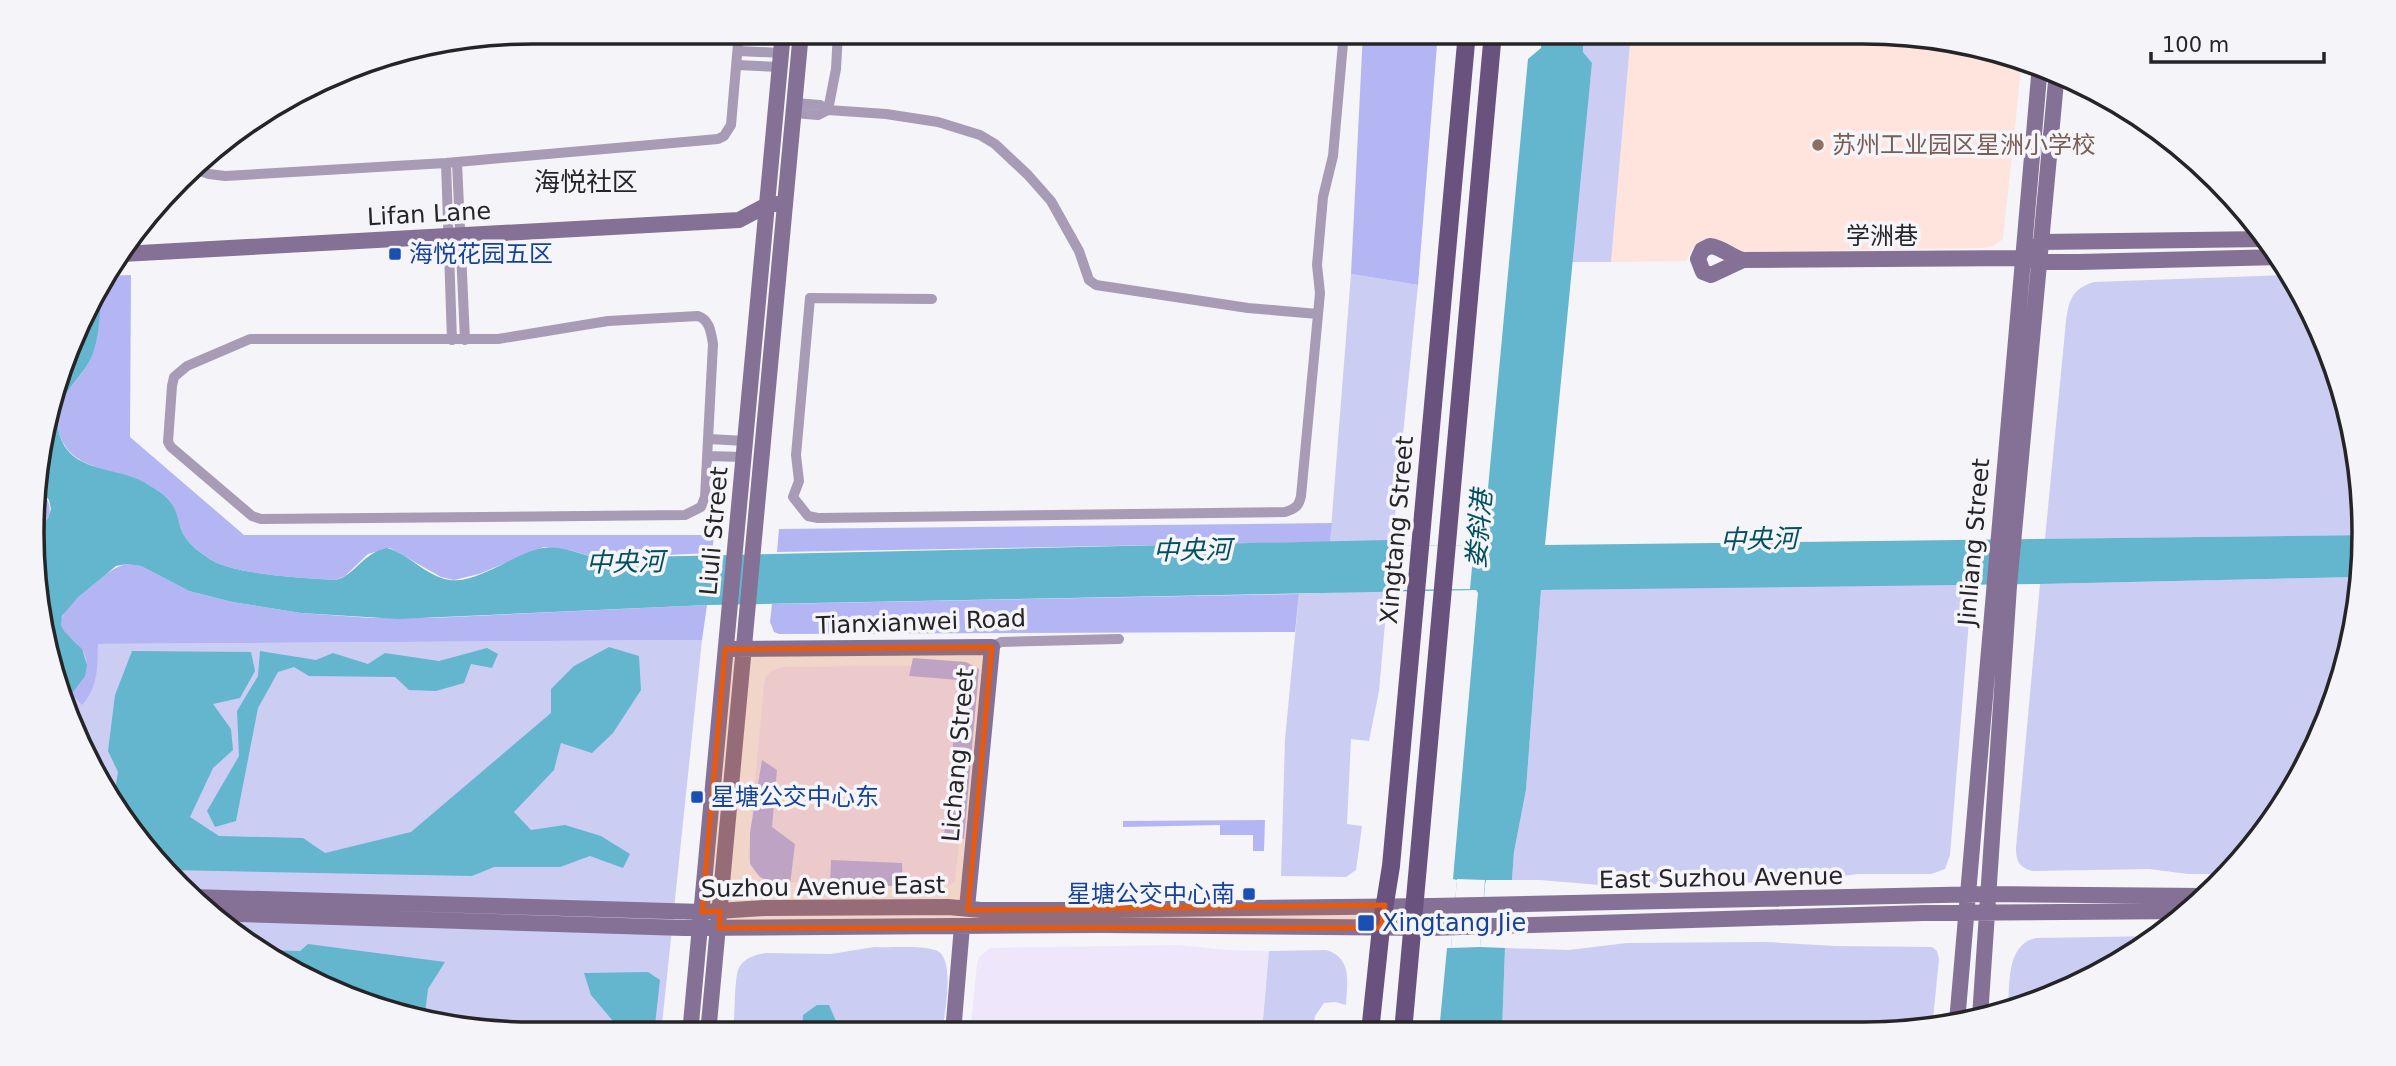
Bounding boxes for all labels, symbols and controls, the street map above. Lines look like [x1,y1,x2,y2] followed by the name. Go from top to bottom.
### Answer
[2151,21,2324,65] scale bar
[2162,33,2229,57] text: 100 m
[1832,131,2096,159] place label: 苏州工业园区星洲小学校
[1810,137,1826,153] marker: 苏州工业园区星洲小学校
[534,167,638,197] district label: 海悦社区
[366,197,492,231] street label: Lifan Lane
[1846,222,1918,250] street label: 学洲巷
[409,240,553,268] place label: 海悦花园五区
[387,246,403,262] marker: 海悦花园五区
[1375,435,1419,625] street label: Xingtang Street
[1953,457,1995,629] street label: Jinliang Street
[694,465,734,597] street label: Liuli Street
[1461,485,1498,569] water label: 娄斜港
[1720,523,1803,555] water label: 中央河
[1153,534,1236,566] water label: 中央河
[586,546,669,578] water label: 中央河
[814,604,1027,640] street label: Tianxianwei Road
[936,667,980,843] street label: Lichang Street
[711,783,879,811] place label: 星塘公交中心东
[689,789,705,805] marker: 星塘公交中心东
[1599,862,1843,894] street label: East Suzhou Avenue
[701,871,945,903] street label: Suzhou Avenue East
[1067,880,1235,908] place label: 星塘公交中心南
[1241,886,1257,902] marker: 星塘公交中心南
[1382,909,1526,937] place label: Xingtang Jie
[1356,913,1376,933] marker: Xingtang Jie

